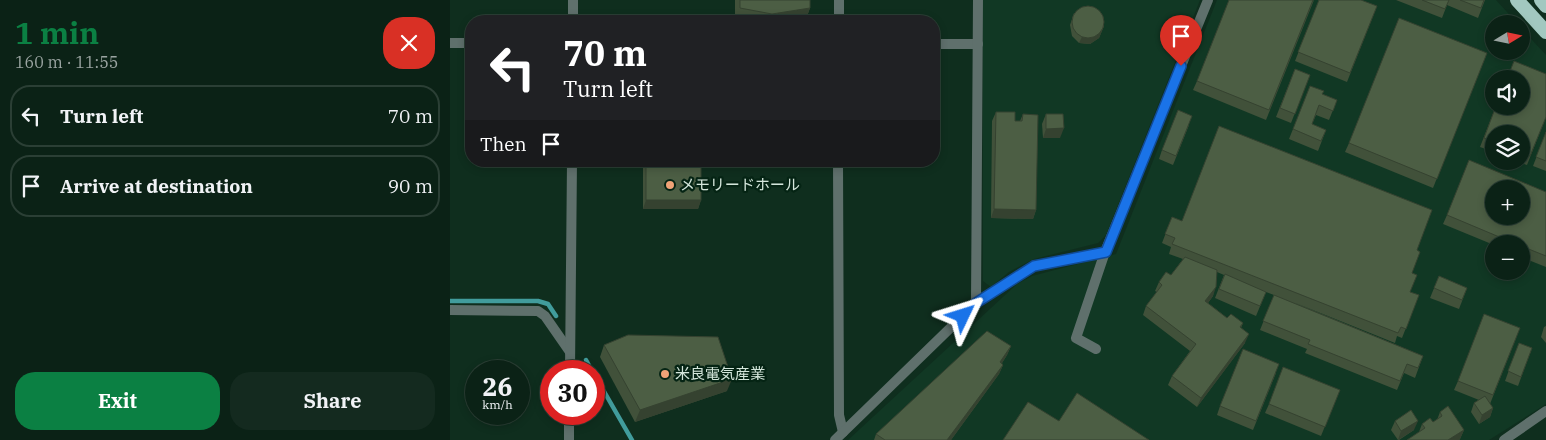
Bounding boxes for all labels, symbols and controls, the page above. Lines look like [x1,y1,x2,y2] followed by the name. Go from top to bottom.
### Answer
[15,13,99,52] text: 1 min
[1160,15,1202,66] pin
[1485,15,1530,60] north arrow
[1485,15,1530,280] map controls
[383,17,435,69] button: close
[1167,22,1195,50] icon: arrive
[563,30,647,76] text: 70 m
[480,35,545,100] icon: left
[15,52,118,72] text: 160 m · 11:55
[1485,70,1530,115] button: sound
[563,74,653,103] text: Turn left
[17,102,45,130] icon: left
[60,104,143,128] text: Turn left
[388,104,433,128] text: 70 m
[1485,125,1530,170] button: layers
[537,130,565,158] icon: arrive
[480,132,527,156] text: Then
[17,172,45,200] icon: arrive
[60,174,253,198] text: Arrive at destination
[388,174,433,198] text: 90 m
[680,175,800,194] place label: メモリードホール
[664,179,676,191] marker: メモリードホール
[1485,180,1530,225] button: +
[1485,235,1530,280] button: −
[936,289,988,341] position arrow
[540,360,605,425] speed limit sign: 30
[675,364,765,383] place label: 米良電気産業
[659,368,671,380] marker: 米良電気産業
[482,370,513,403] text: 26
[15,372,220,430] button: Exit
[230,372,435,430] button: Share
[482,397,513,412] text: km/h

